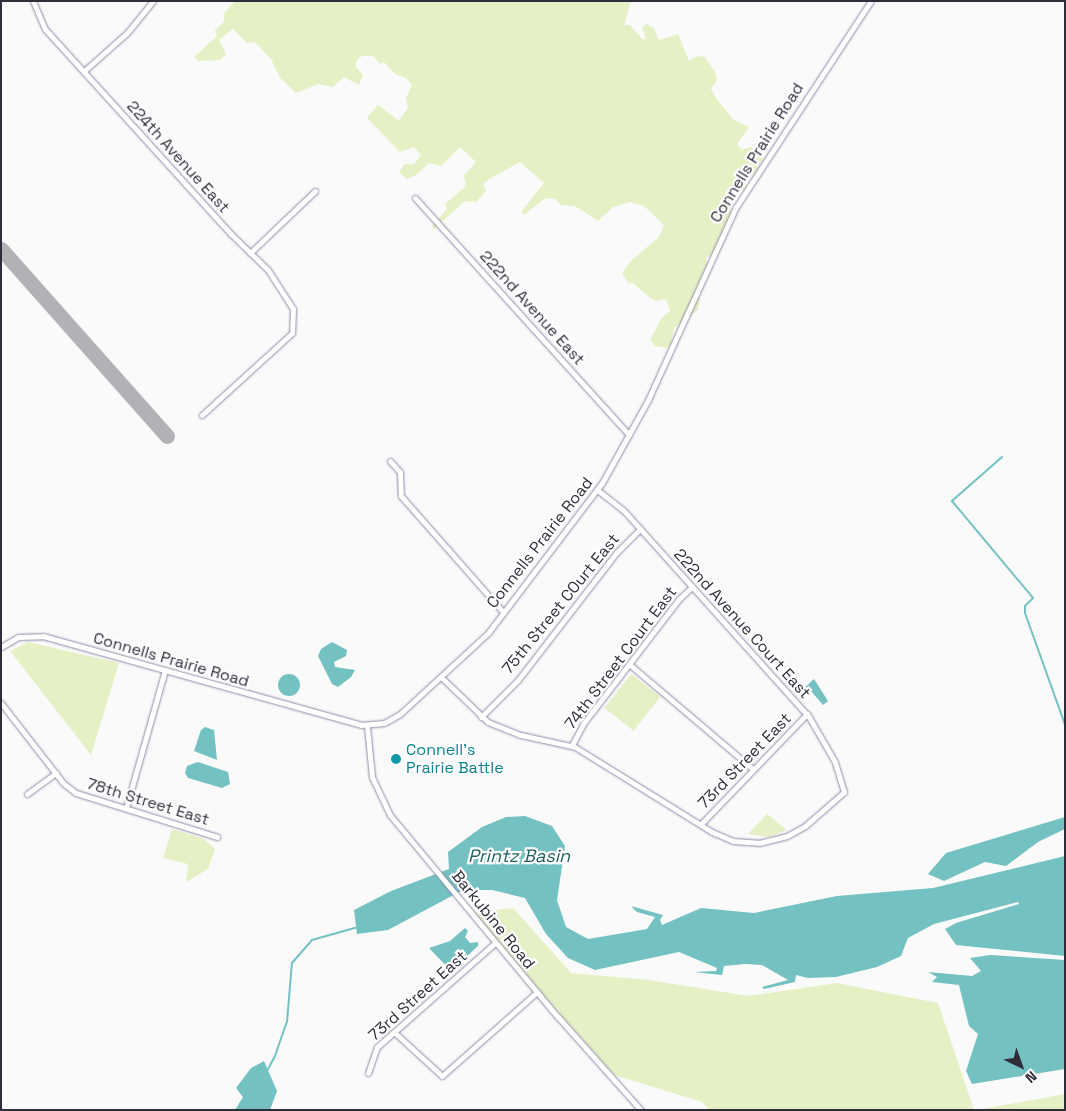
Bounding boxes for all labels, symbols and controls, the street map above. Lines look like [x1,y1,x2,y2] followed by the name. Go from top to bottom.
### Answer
[706,80,808,226] street label: Connells Prairie Road
[123,97,233,217] street label: 224th Avenue East
[476,247,588,369] street label: 222nd Avenue East
[483,474,597,612] street label: Connells Prairie Road
[498,530,624,678] street label: 75th Street COurt East
[670,545,814,703] street label: 222nd Avenue Court East
[561,583,681,733] street label: 74th Street Court East
[91,629,251,691] street label: Connells Prairie Road
[694,709,796,813] street label: 73rd Street East
[406,740,504,778] place label: Connell's Prairie Battle
[390,753,402,765] marker: Connell's Prairie Battle
[84,774,212,830] street label: 78th Street East
[468,845,570,867] water label: Printz Basin
[447,867,539,973] street label: Barkubine Road
[365,947,471,1045] street label: 73rd Street East
[996,1041,1046,1091] north arrow
[1022,1067,1041,1087] text: N

